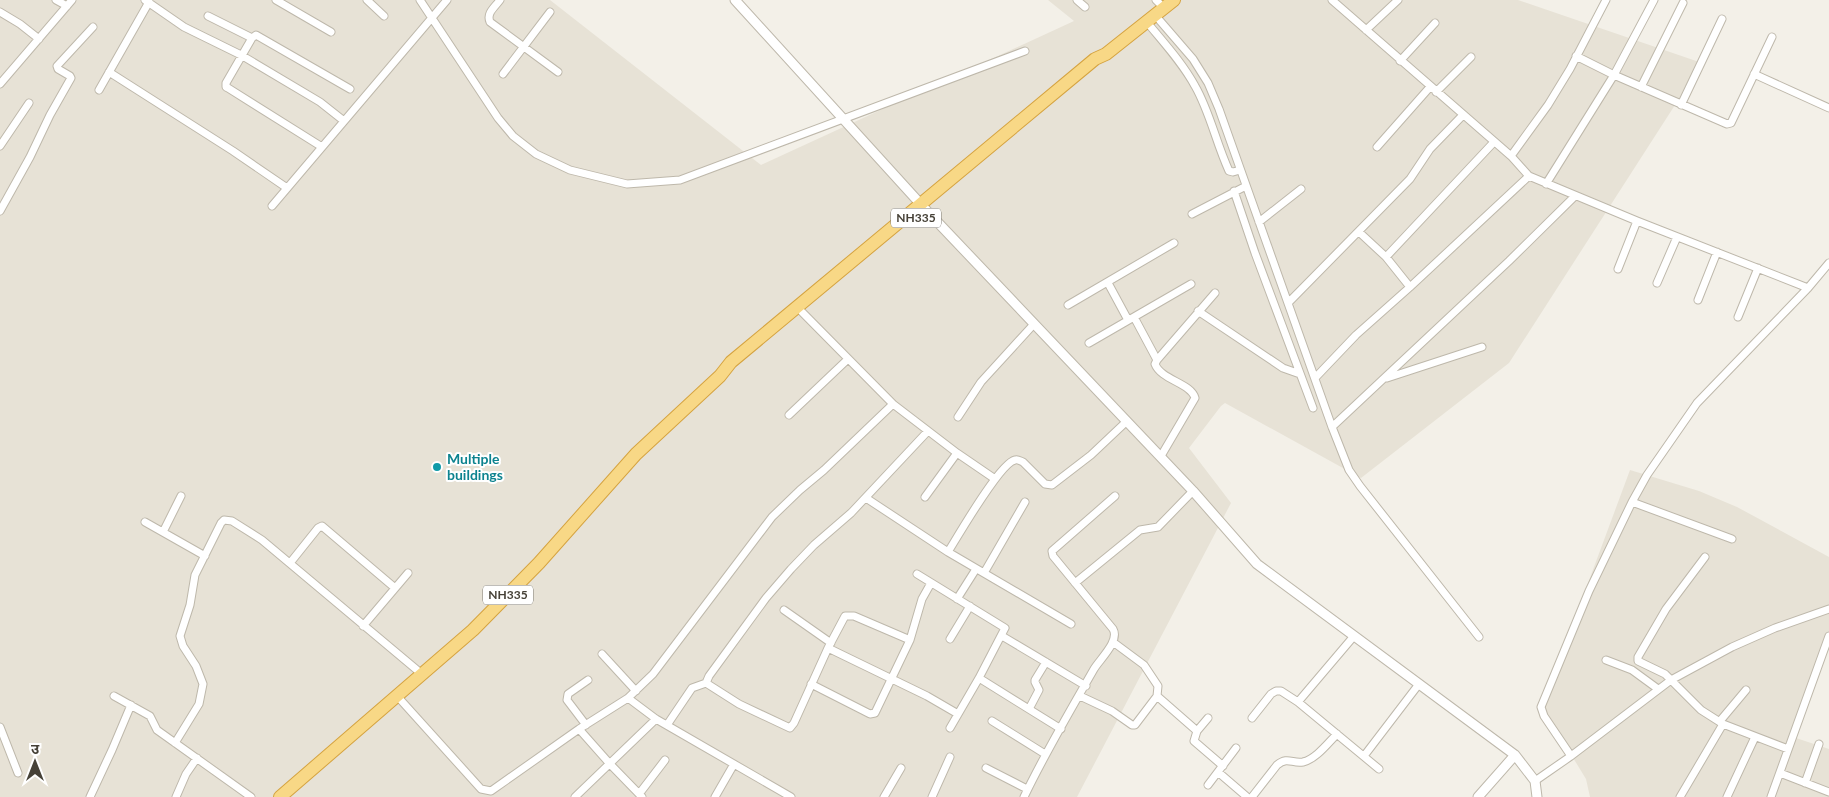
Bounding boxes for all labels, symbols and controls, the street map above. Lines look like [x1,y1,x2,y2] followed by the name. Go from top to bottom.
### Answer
[891,208,941,228] road number: NH335
[447,450,503,483] place label: Multiple buildings
[431,461,443,473] marker: Multiple buildings
[483,586,533,604] road number: NH335
[10,737,60,787] north arrow
[31,740,40,757] text: उ

